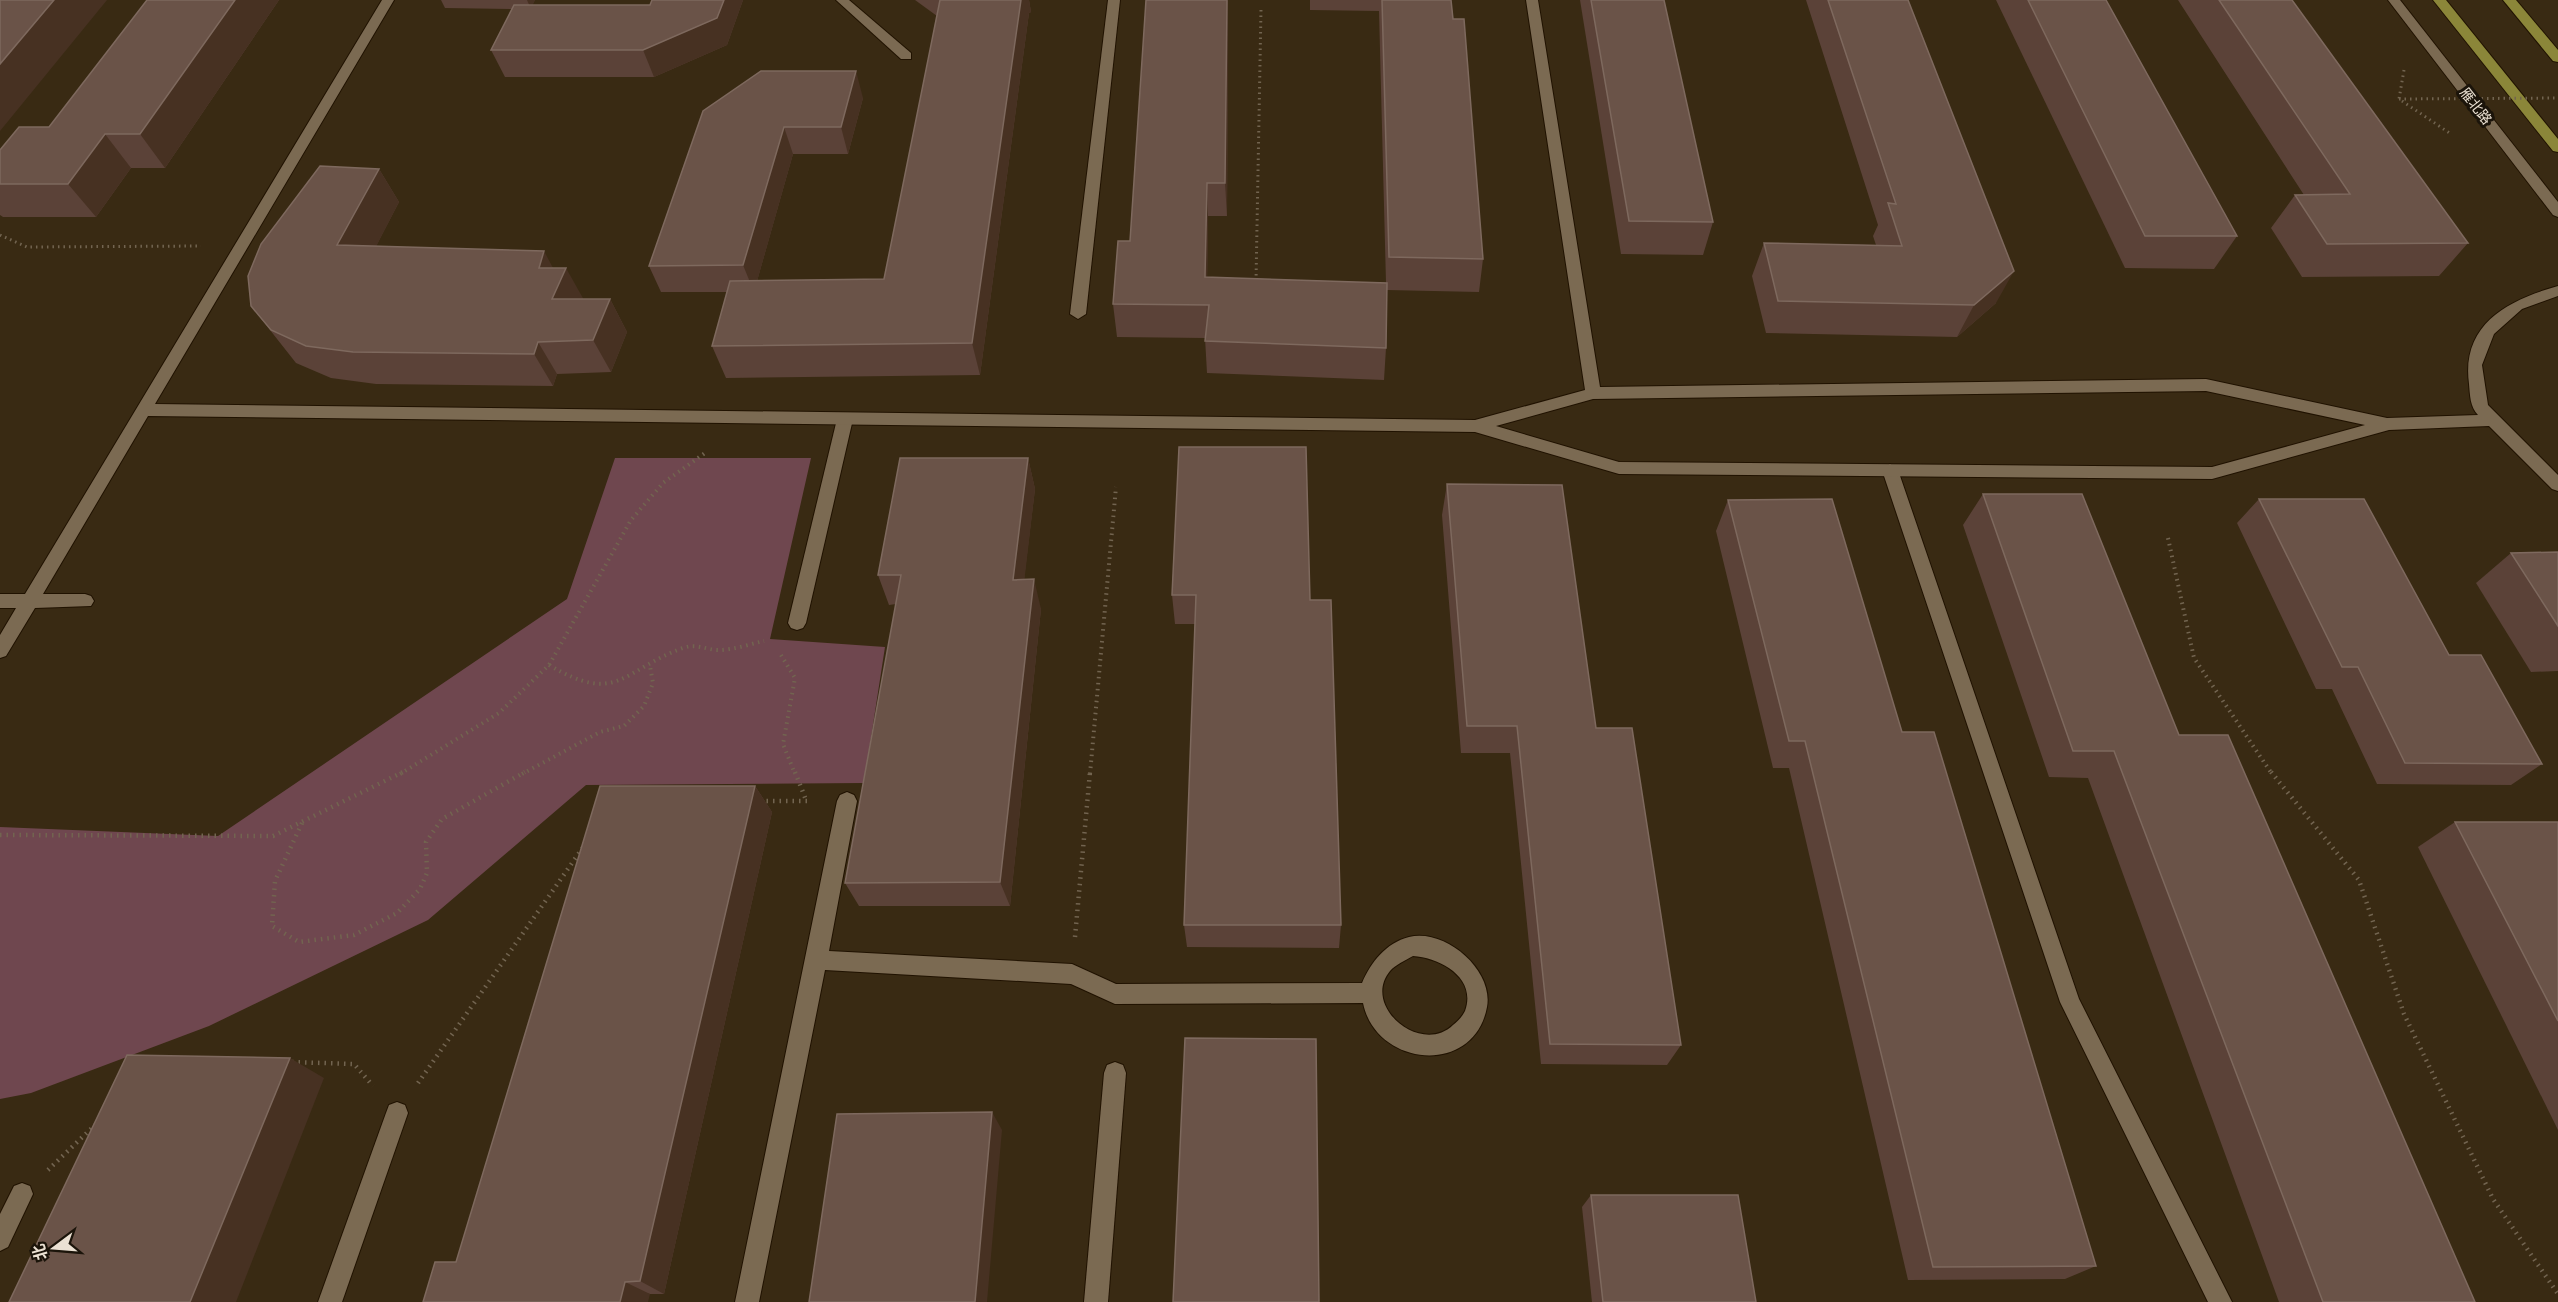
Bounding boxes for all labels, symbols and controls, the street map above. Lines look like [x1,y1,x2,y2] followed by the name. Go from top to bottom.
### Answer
[2457,85,2495,127] street label: 雁北路
[24,1218,84,1278] north arrow
[29,1242,50,1262] text: 北

